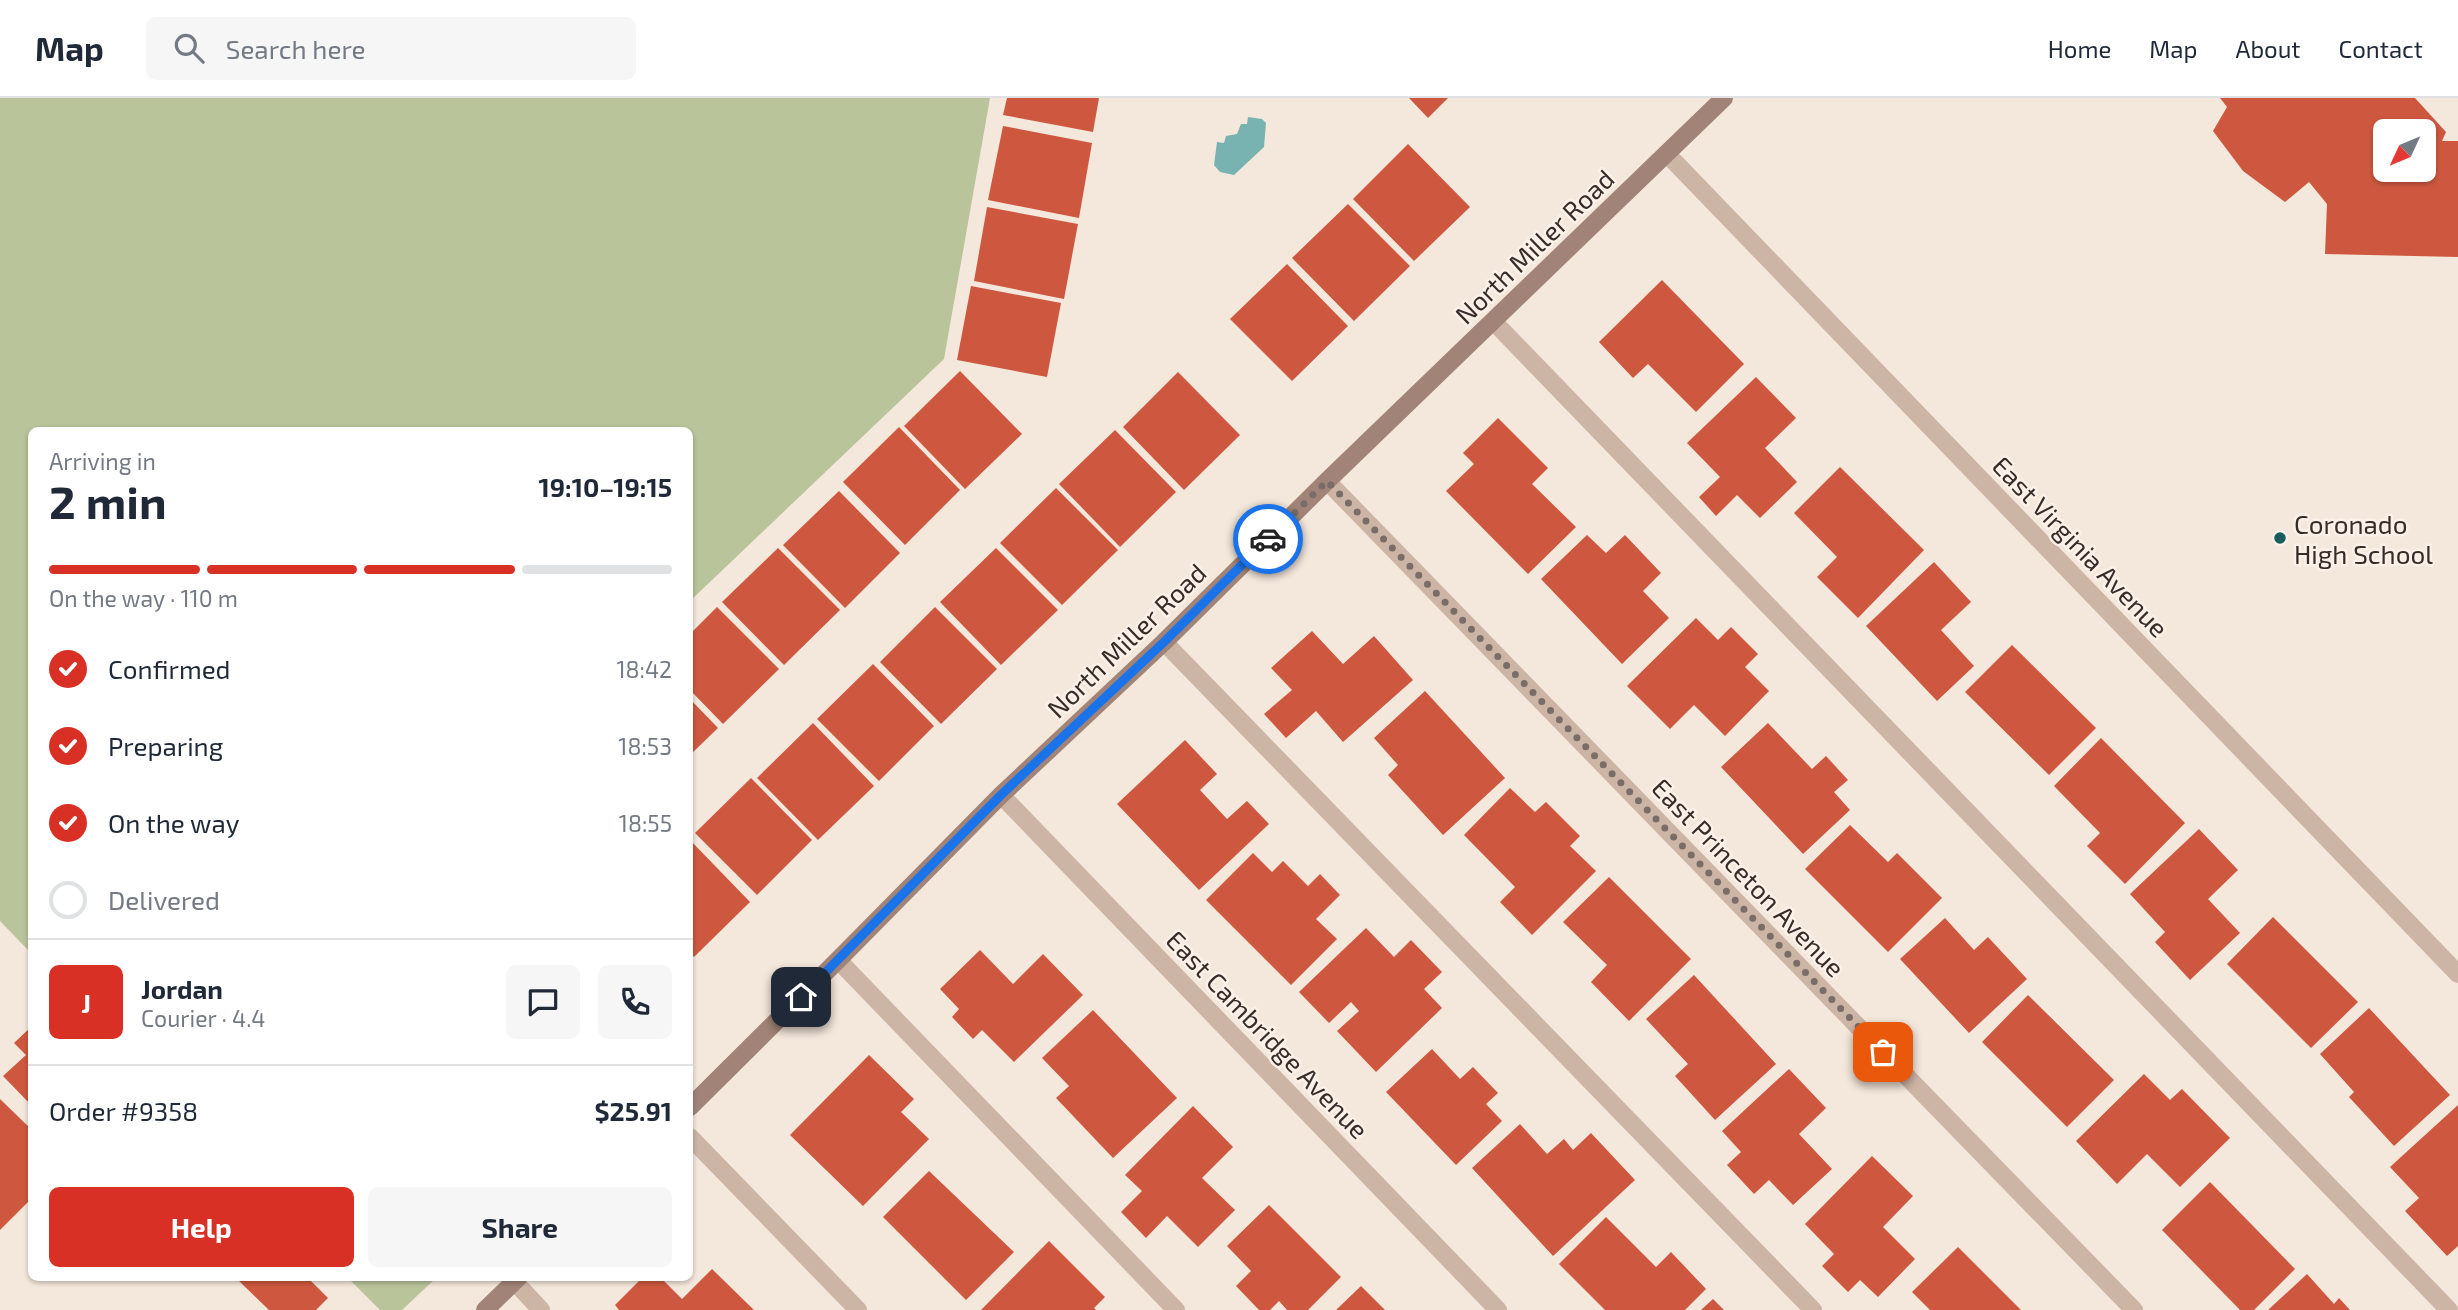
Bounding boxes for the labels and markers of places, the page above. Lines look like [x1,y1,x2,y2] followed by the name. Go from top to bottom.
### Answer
[2294,508,2433,569] place label: Coronado High School
[2272,530,2288,546] marker: Coronado High School
[771,967,831,1027] pin
[1853,1022,1913,1082] pin

